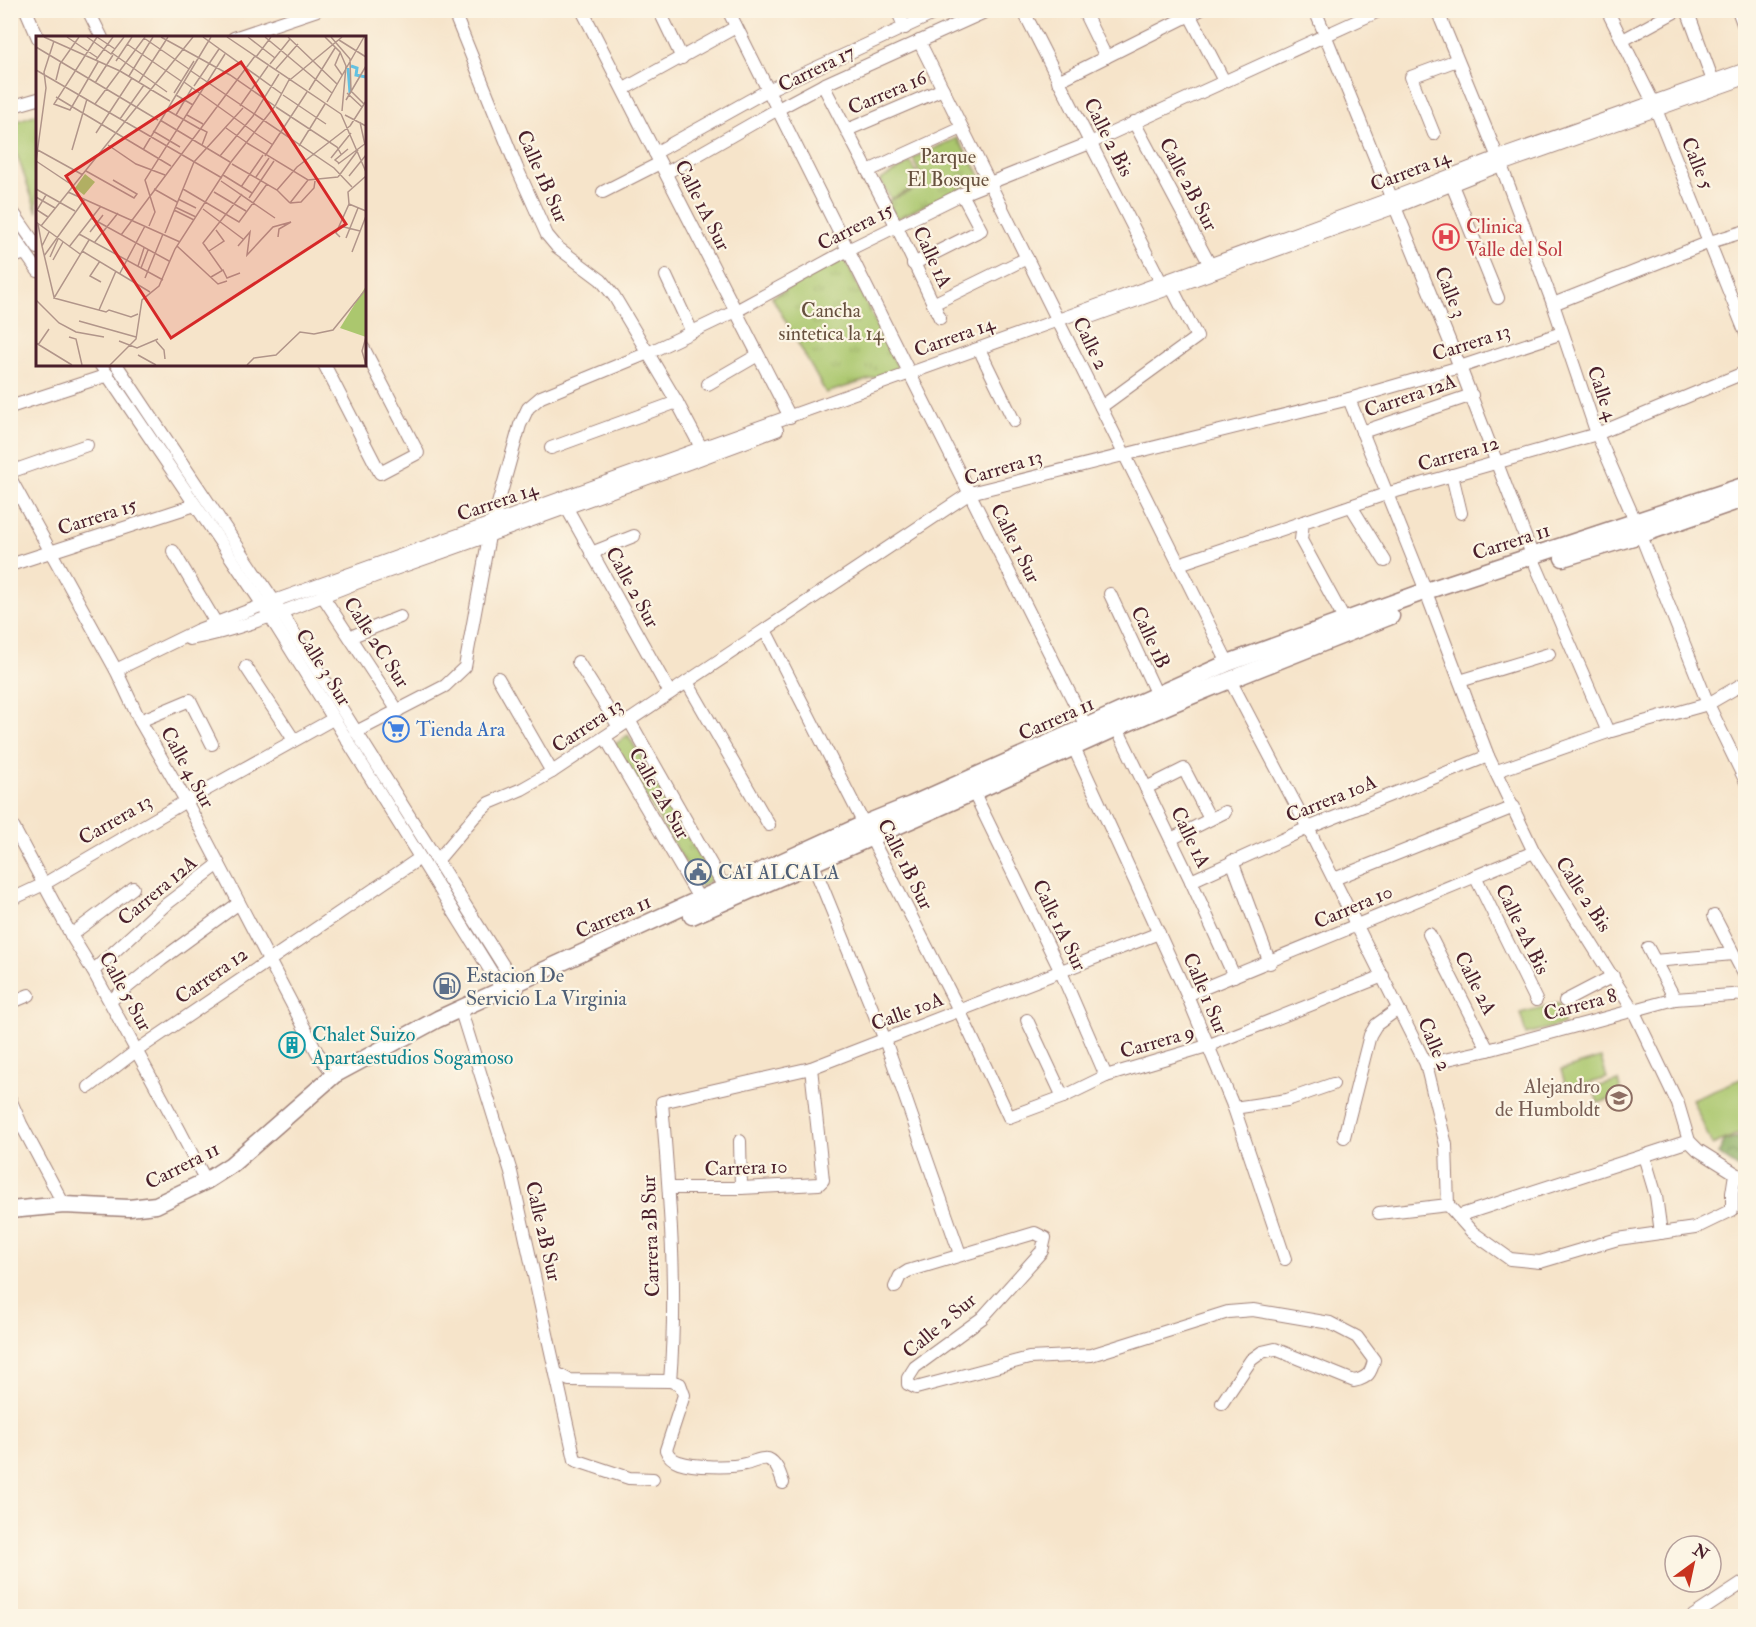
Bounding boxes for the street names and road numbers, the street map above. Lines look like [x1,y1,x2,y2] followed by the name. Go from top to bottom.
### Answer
[774,39,859,98] street label: Carrera 17
[844,64,931,120] street label: Carrera 16
[1078,94,1139,181] street label: Calle 2 Bis
[511,126,574,227] street label: Calle 1B Sur
[1154,133,1224,236] street label: Calle 2B Sur
[1676,133,1719,193] street label: Calle 5
[1367,143,1455,197] street label: Carrera 14
[669,156,736,255] street label: Calle 1A Sur
[813,197,897,256] street label: Carrera 15
[907,222,958,292] street label: Calle 1A
[1429,263,1472,322] street label: Calle 3
[911,310,999,363] street label: Carrera 14
[1067,313,1114,374] street label: Calle 2
[1429,318,1513,367] street label: Carrera 13
[1582,362,1624,425] street label: Calle 4
[1361,368,1460,423] street label: Carrera 12A
[1415,430,1502,477] street label: Carrera 12
[961,444,1045,491] street label: Carrera 13
[453,476,542,527] street label: Carrera 14
[54,492,140,541] street label: Carrera 15
[985,499,1046,588] street label: Calle 1 Sur
[1469,517,1553,566] street label: Carrera 11
[600,542,665,633] street label: Calle 2 Sur
[338,592,416,693] street label: Calle 2C Sur
[1125,602,1176,672] street label: Calle 1B
[290,624,357,711] street label: Calle 3 Sur
[1015,691,1098,746] street label: Carrera 11
[547,692,628,758] street label: Carrera 13
[155,722,220,813] street label: Calle 4 Sur
[623,743,696,844] street label: Calle 2A Sur
[1282,769,1381,828] street label: Carrera 10A
[74,788,156,850] street label: Carrera 13
[1165,802,1216,872] street label: Calle 1A
[872,815,939,914] street label: Calle 1B Sur
[113,850,202,931] street label: Carrera 12A
[1550,852,1617,937] street label: Calle 2 Bis
[1027,876,1093,975] street label: Calle 1A Sur
[1310,879,1396,934] street label: Carrera 10
[1490,880,1555,979] street label: Calle 2A Bis
[572,889,655,944] street label: Carrera 11
[170,941,253,1009] street label: Carrera 12
[93,947,158,1036] street label: Calle 5 Sur
[1449,947,1502,1020] street label: Calle 2A
[1177,949,1234,1038] street label: Calle 1 Sur
[1541,983,1620,1026] street label: Carrera 8
[867,986,947,1037] street label: Calle 10A
[1412,1014,1457,1075] street label: Calle 2
[1117,1019,1197,1064] street label: Carrera 9
[141,1136,224,1195] street label: Carrera 11
[704,1154,788,1181] street label: Carrera 10
[636,1174,665,1297] street label: Carrera 2B Sur
[520,1179,567,1284] street label: Calle 2B Sur
[897,1287,982,1363] street label: Calle 2 Sur

